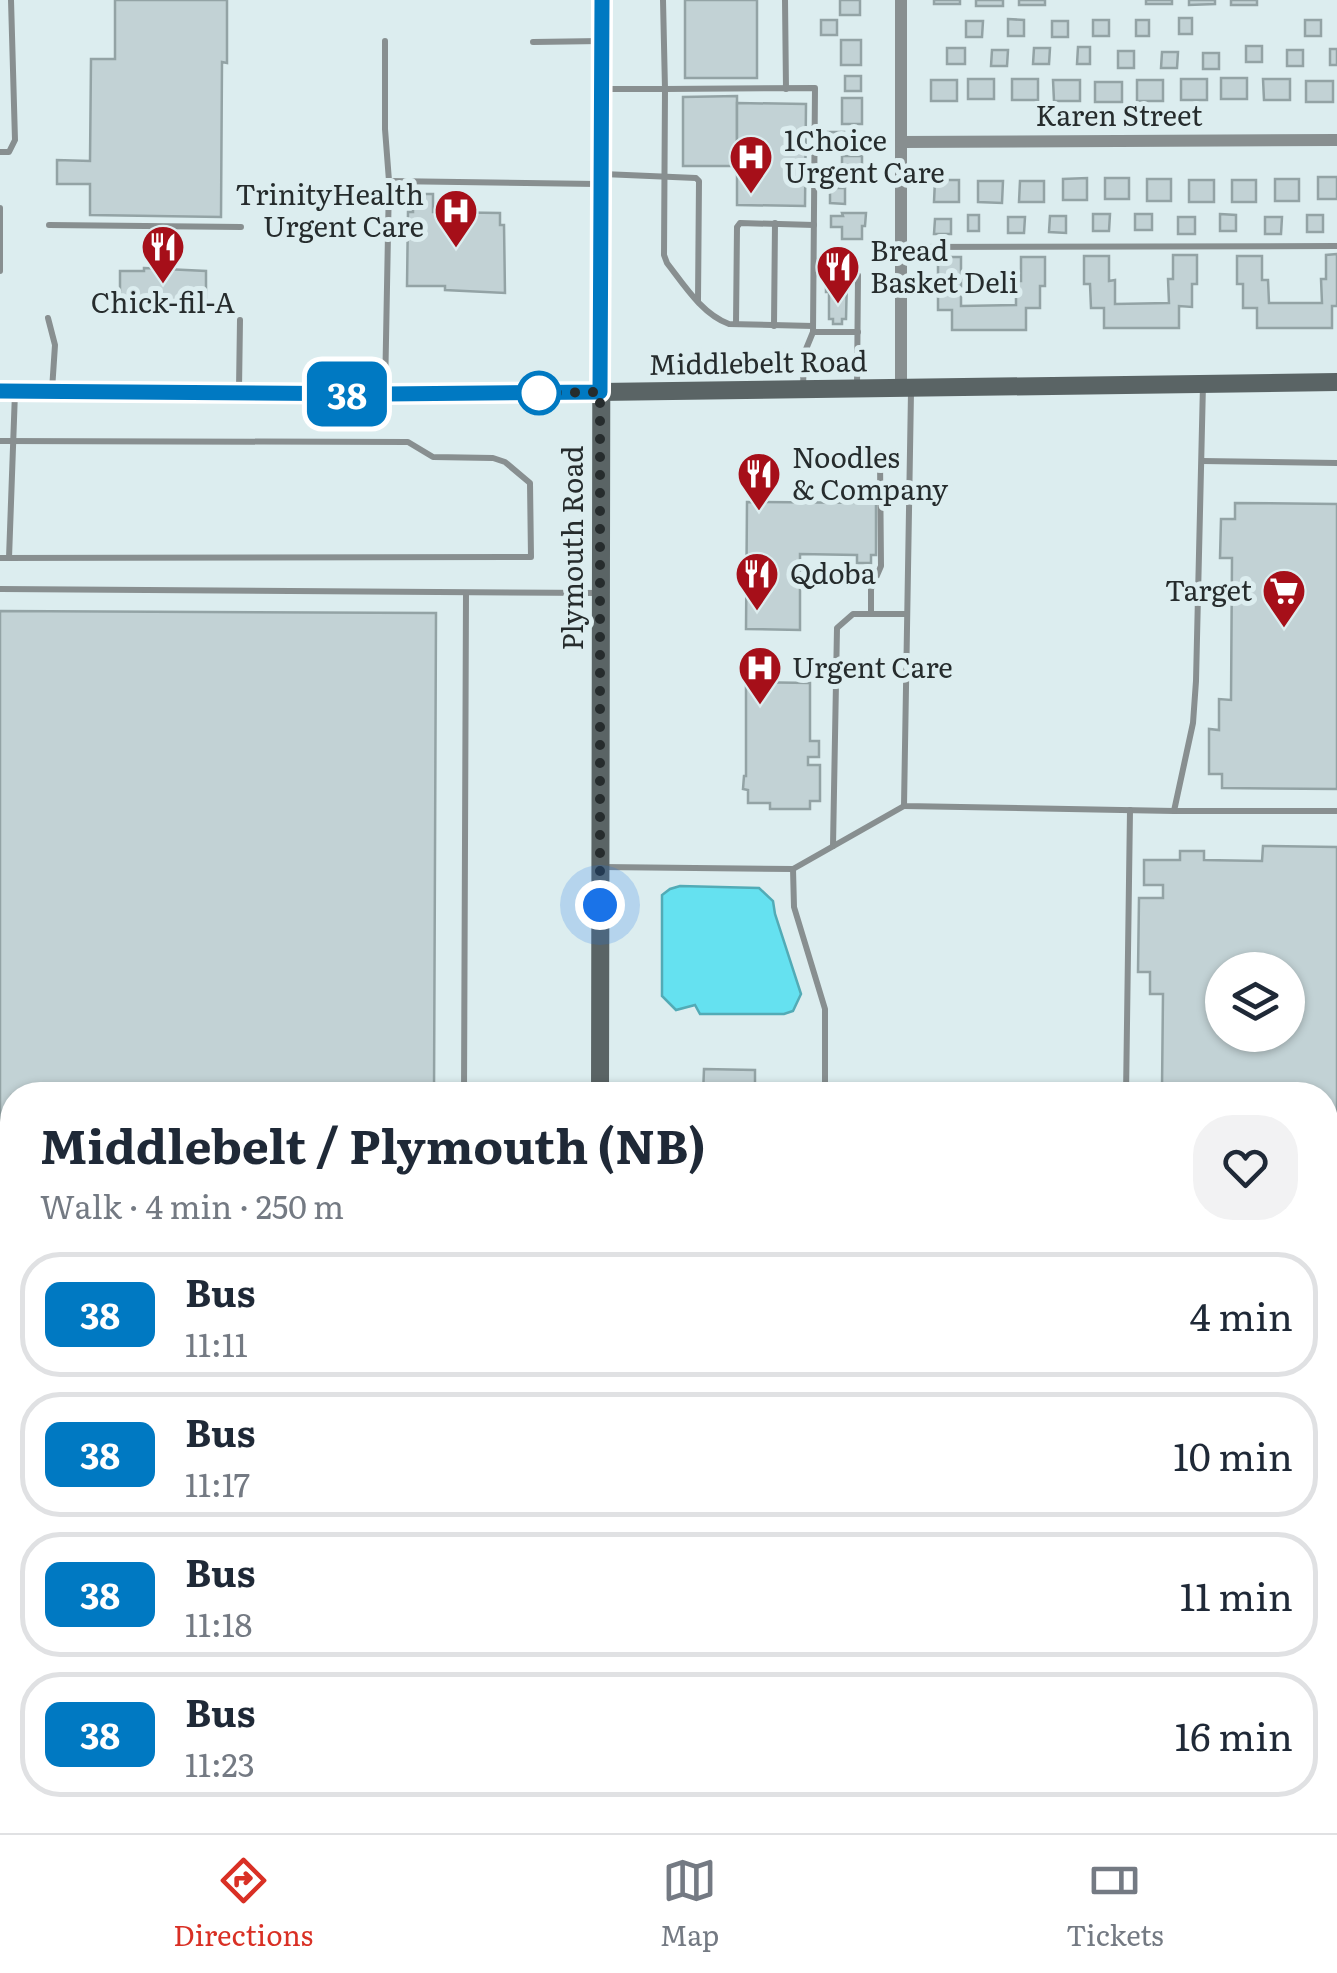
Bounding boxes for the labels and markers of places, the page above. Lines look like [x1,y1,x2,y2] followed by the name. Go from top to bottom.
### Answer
[784,118,945,192] place label: 1Choice Urgent Care
[728,134,774,195] hospital icon: 1Choice Urgent Care
[235,172,424,246] place label: TrinityHealth Urgent Care
[433,188,479,249] hospital icon: TrinityHealth Urgent Care
[140,224,186,285] restaurant icon: Chick-fil-A
[870,228,1018,302] place label: Bread Basket Deli
[815,244,861,305] restaurant icon: Bread Basket Deli
[91,280,236,322] place label: Chick-fil-A
[518,372,560,414] unlabelled marker
[792,435,949,509] place label: Noodles & Company
[736,451,782,512] restaurant icon: Noodles & Company
[734,551,780,612] restaurant icon: Qdoba
[790,551,876,593] place label: Qdoba
[1165,568,1253,610] place label: Target
[1261,568,1307,629] supermarket icon: Target
[737,645,783,706] hospital icon: Urgent Care
[792,645,953,687] place label: Urgent Care

